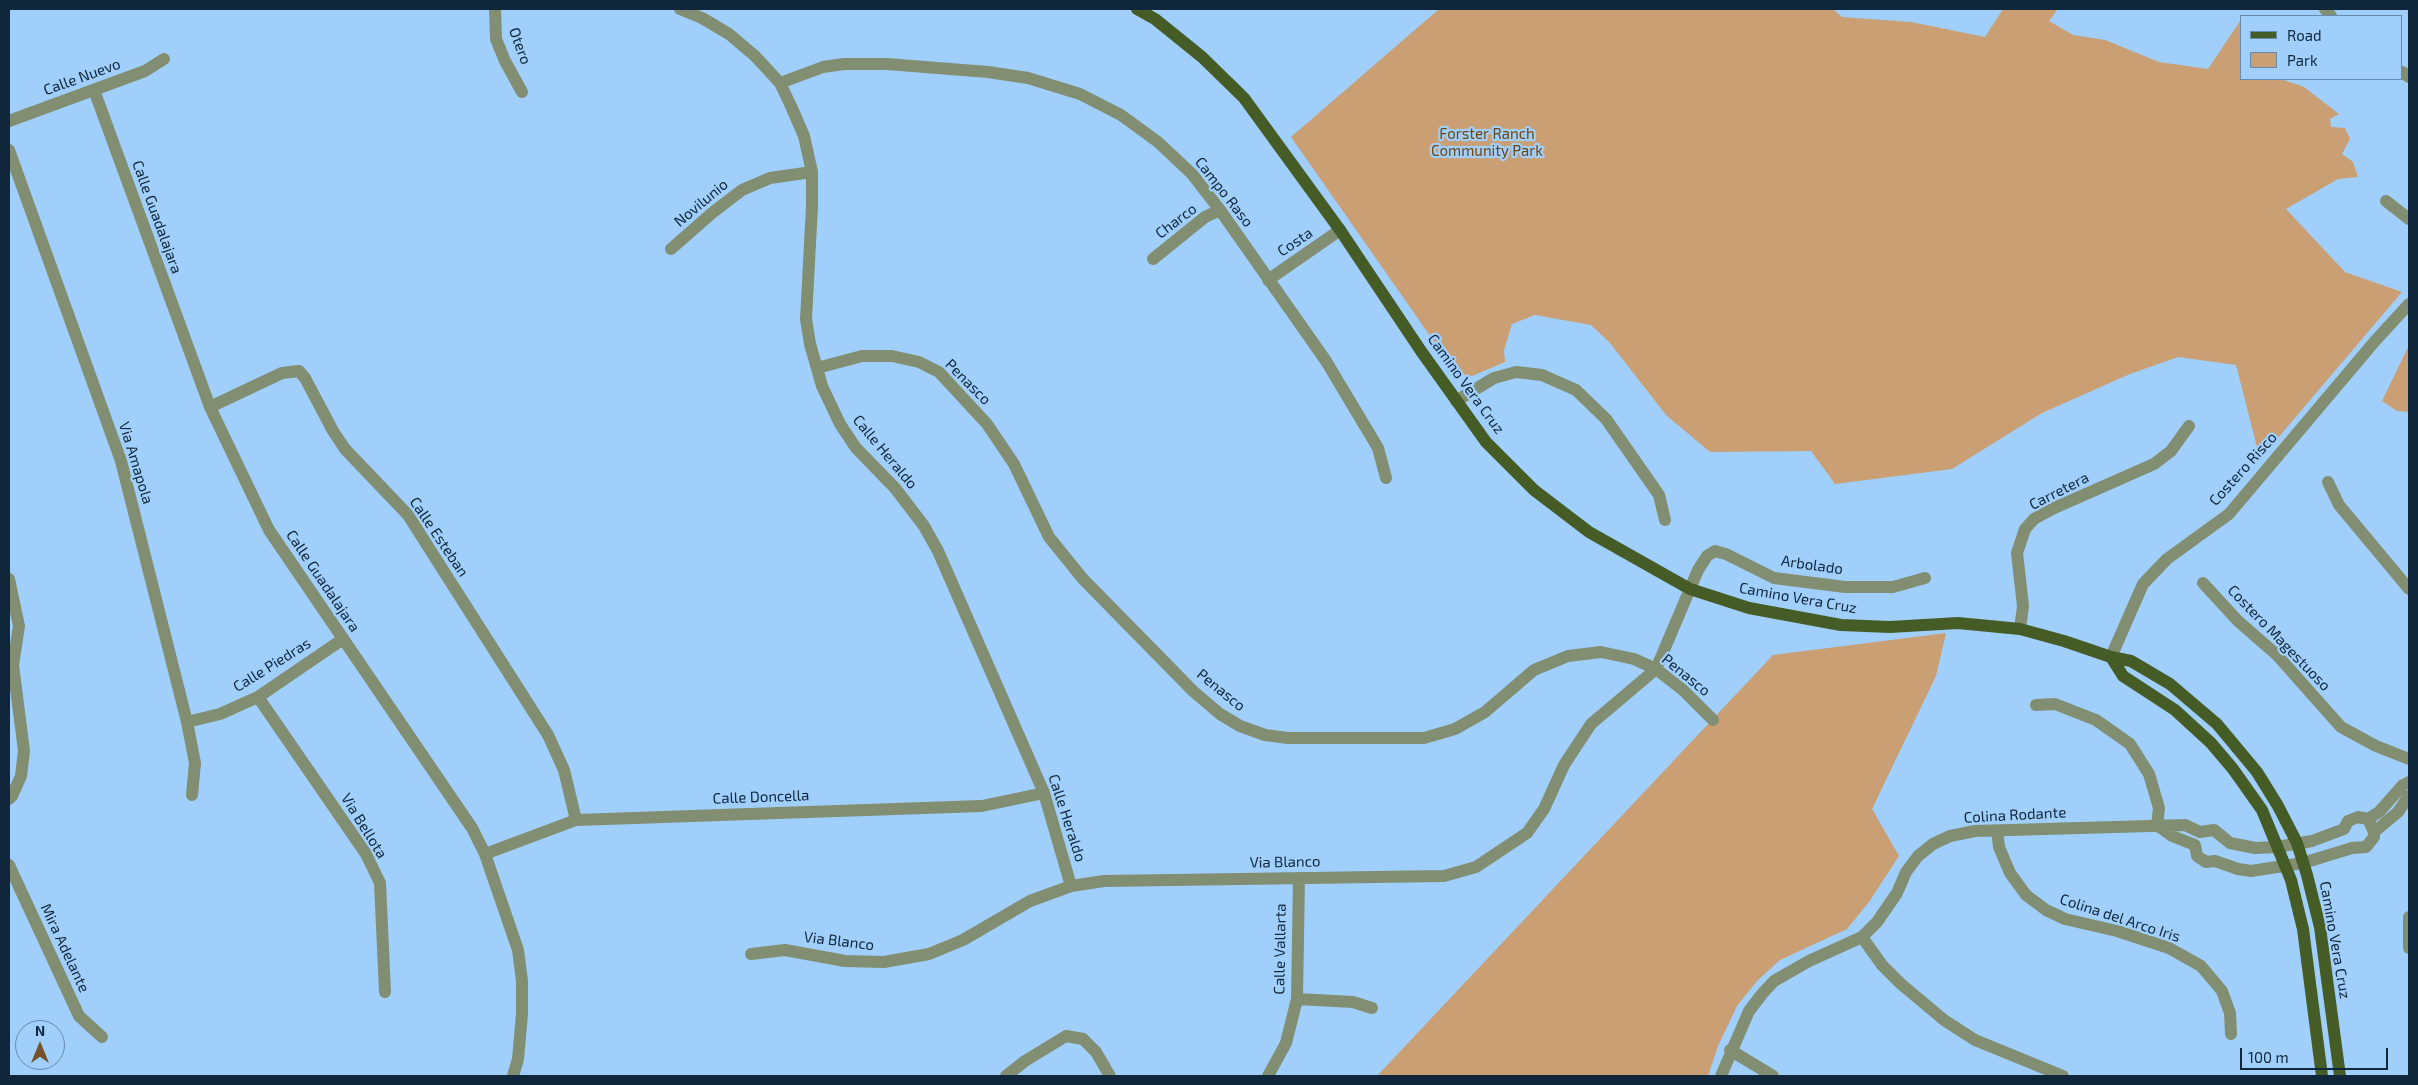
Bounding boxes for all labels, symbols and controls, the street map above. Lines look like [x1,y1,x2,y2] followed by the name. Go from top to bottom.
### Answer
[2240,15,2403,80] legend
[505,25,535,67] street label: Otero
[2287,26,2322,44] text: Road
[2287,51,2318,69] text: Park
[41,55,123,99] street label: Calle Nuevo
[1431,125,1543,160] park label: Forster Ranch Community Park
[1191,153,1257,231] street label: Campo Raso
[128,158,186,276] street label: Calle Guadalajara
[670,175,732,231] street label: Novilunio
[1152,200,1200,242] street label: Charco
[1274,224,1316,260] street label: Costa
[1424,330,1508,438] street label: Camino Vera Cruz
[941,355,995,409] street label: Penasco
[849,411,921,493] street label: Calle Heraldo
[115,420,157,506] street label: Via Amapola
[2205,429,2281,509] street label: Costero Risco
[2026,468,2092,514] street label: Carretera
[406,494,472,580] street label: Calle Esteban
[282,527,364,635] street label: Calle Guadalajara
[1780,552,1844,578] street label: Arbolado
[1738,579,1858,617] street label: Camino Vera Cruz
[2224,581,2334,695] street label: Costero Magestuoso
[230,634,314,696] street label: Calle Piedras
[1658,650,1714,700] street label: Penasco
[1193,665,1249,715] street label: Penasco
[1044,772,1090,864] street label: Calle Heraldo
[712,786,810,808] street label: Calle Doncella
[337,790,391,862] street label: Via Bellota
[1963,803,2067,827] street label: Colina Rodante
[1249,852,1321,872] street label: Via Blanco
[2316,880,2354,1000] street label: Camino Vera Cruz
[2058,890,2182,946] street label: Colina del Arco Iris
[37,901,93,995] street label: Mira Adelante
[1270,903,1290,995] street label: Calle Vallarta
[803,928,875,954] street label: Via Blanco
[15,1020,65,1070] north arrow
[35,1022,45,1039] text: N
[2243,1038,2390,1070] scale bar
[2248,1048,2289,1066] text: 100 m

